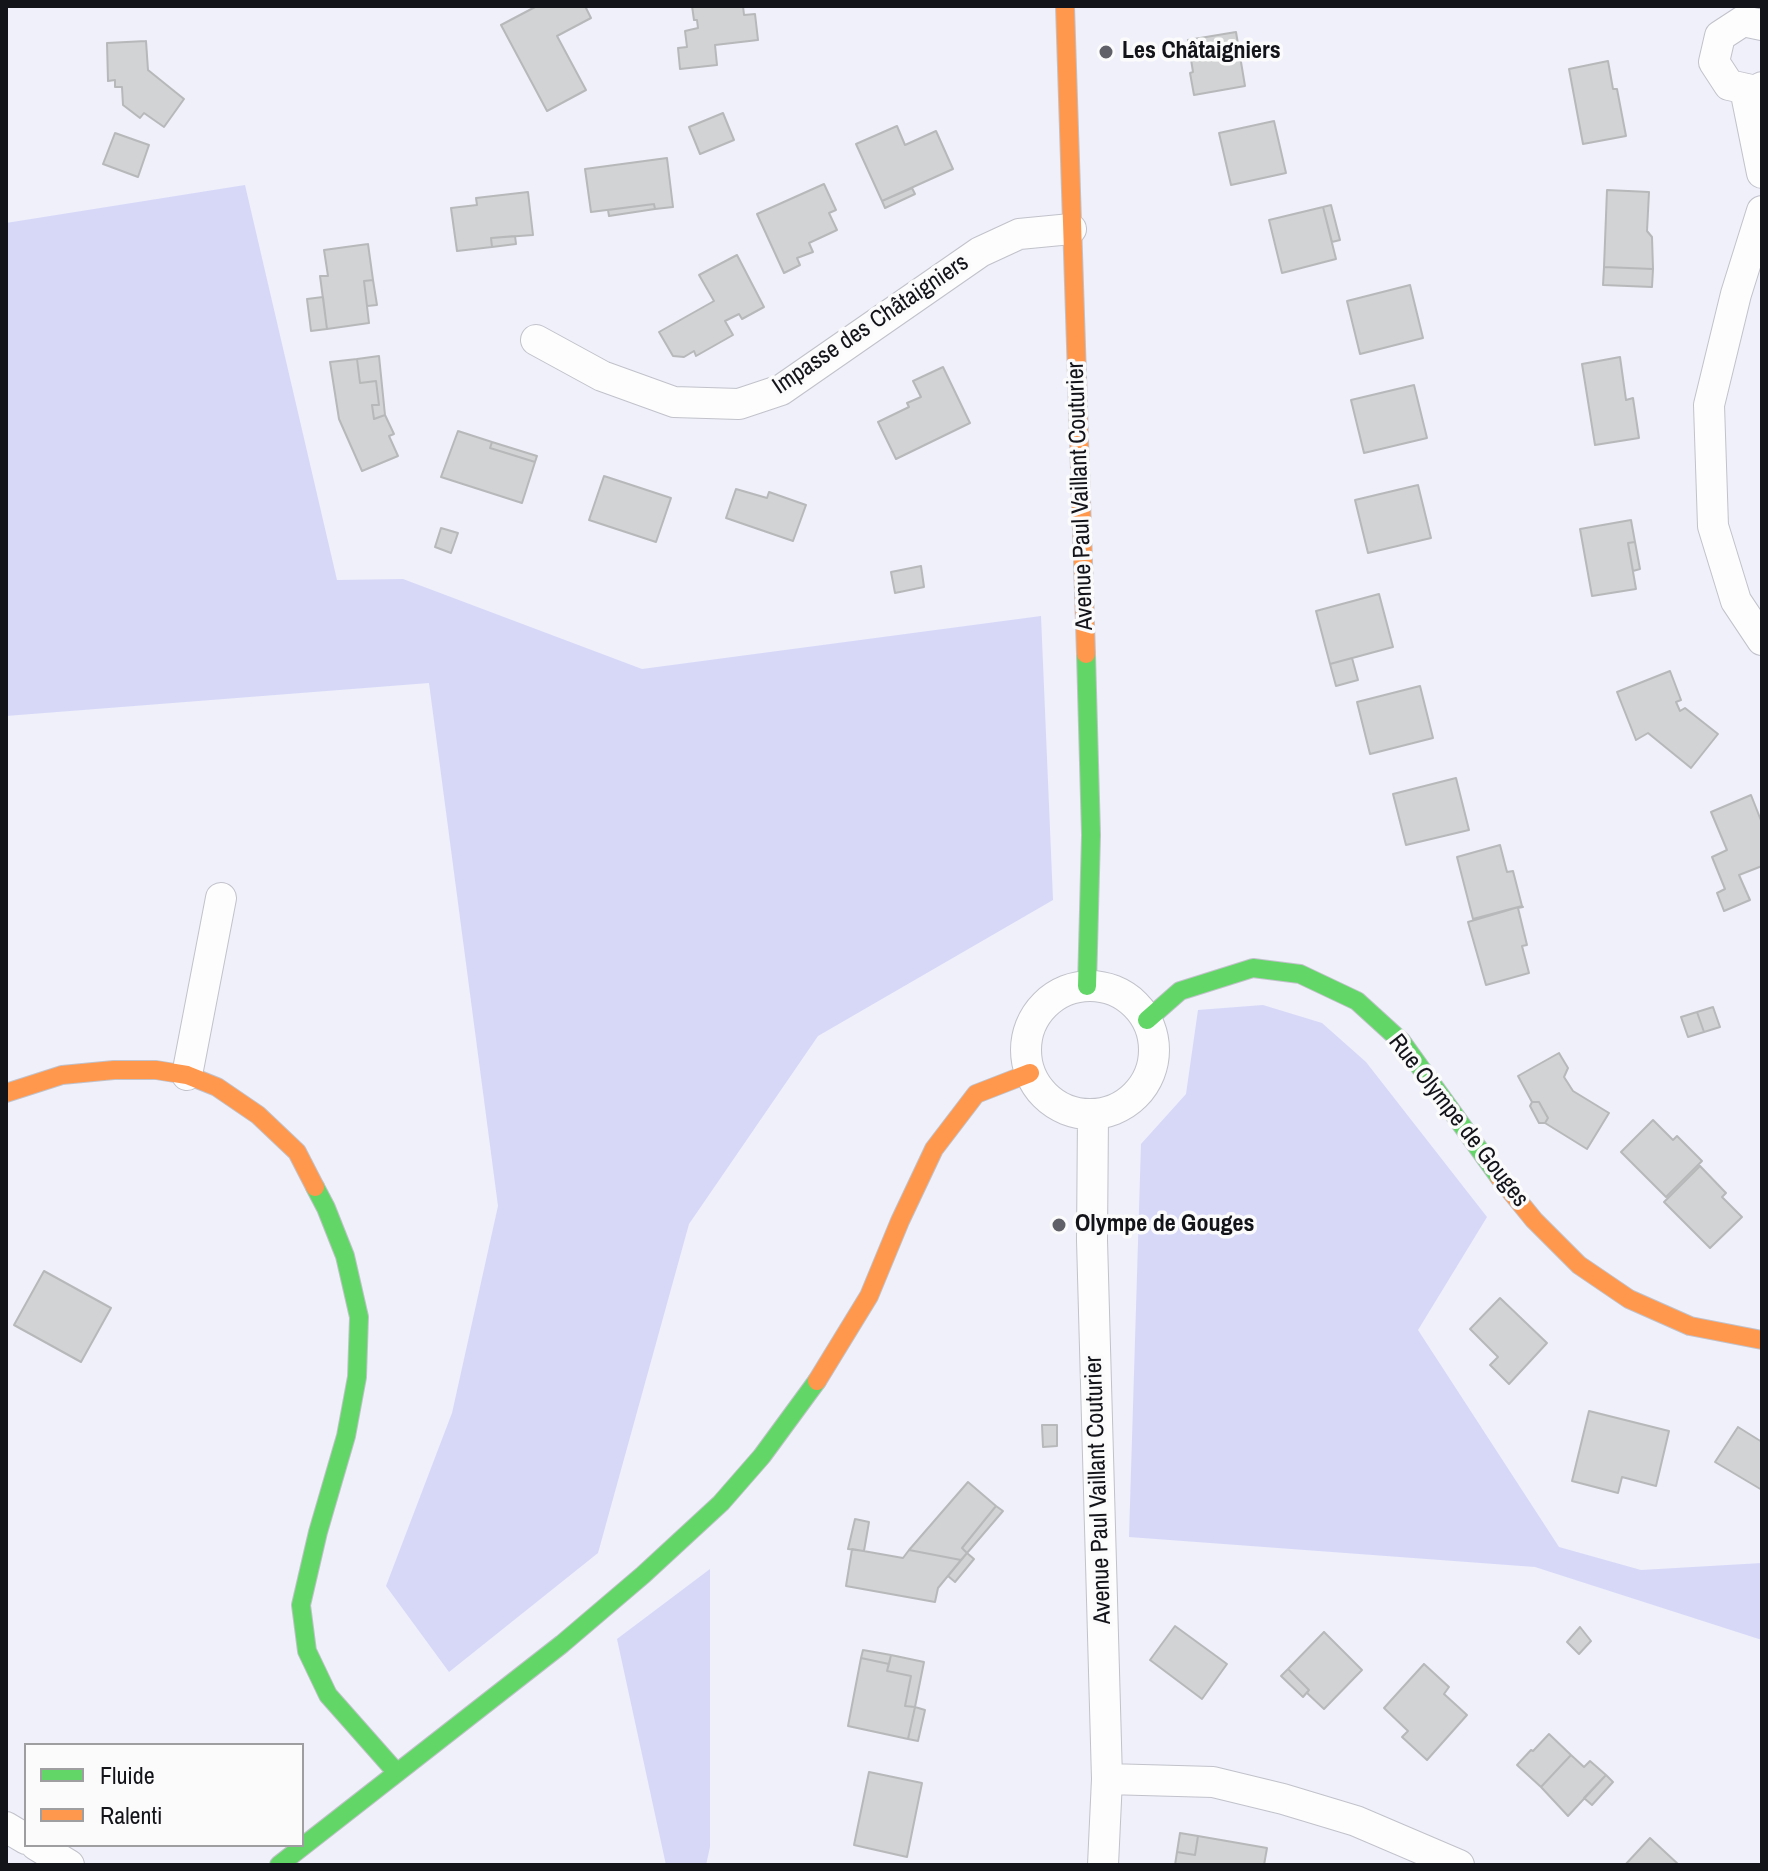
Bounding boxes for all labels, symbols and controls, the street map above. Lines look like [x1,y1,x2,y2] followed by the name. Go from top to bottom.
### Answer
[1122,38,1281,66] place label: Les Châtaigniers
[1097,43,1115,61] marker: Les Châtaigniers
[768,249,974,401] street label: Impasse des Châtaigniers
[1062,361,1100,631] street label: Avenue Paul Vaillant Couturier
[1382,1029,1534,1213] street label: Rue Olympe de Gouges
[1075,1211,1254,1239] place label: Olympe de Gouges
[1050,1216,1068,1234] marker: Olympe de Gouges
[1080,1355,1118,1625] street label: Avenue Paul Vaillant Couturier
[24,1743,304,1847] legend
[100,1759,155,1791] text: Fluide
[100,1799,162,1831] text: Ralenti

